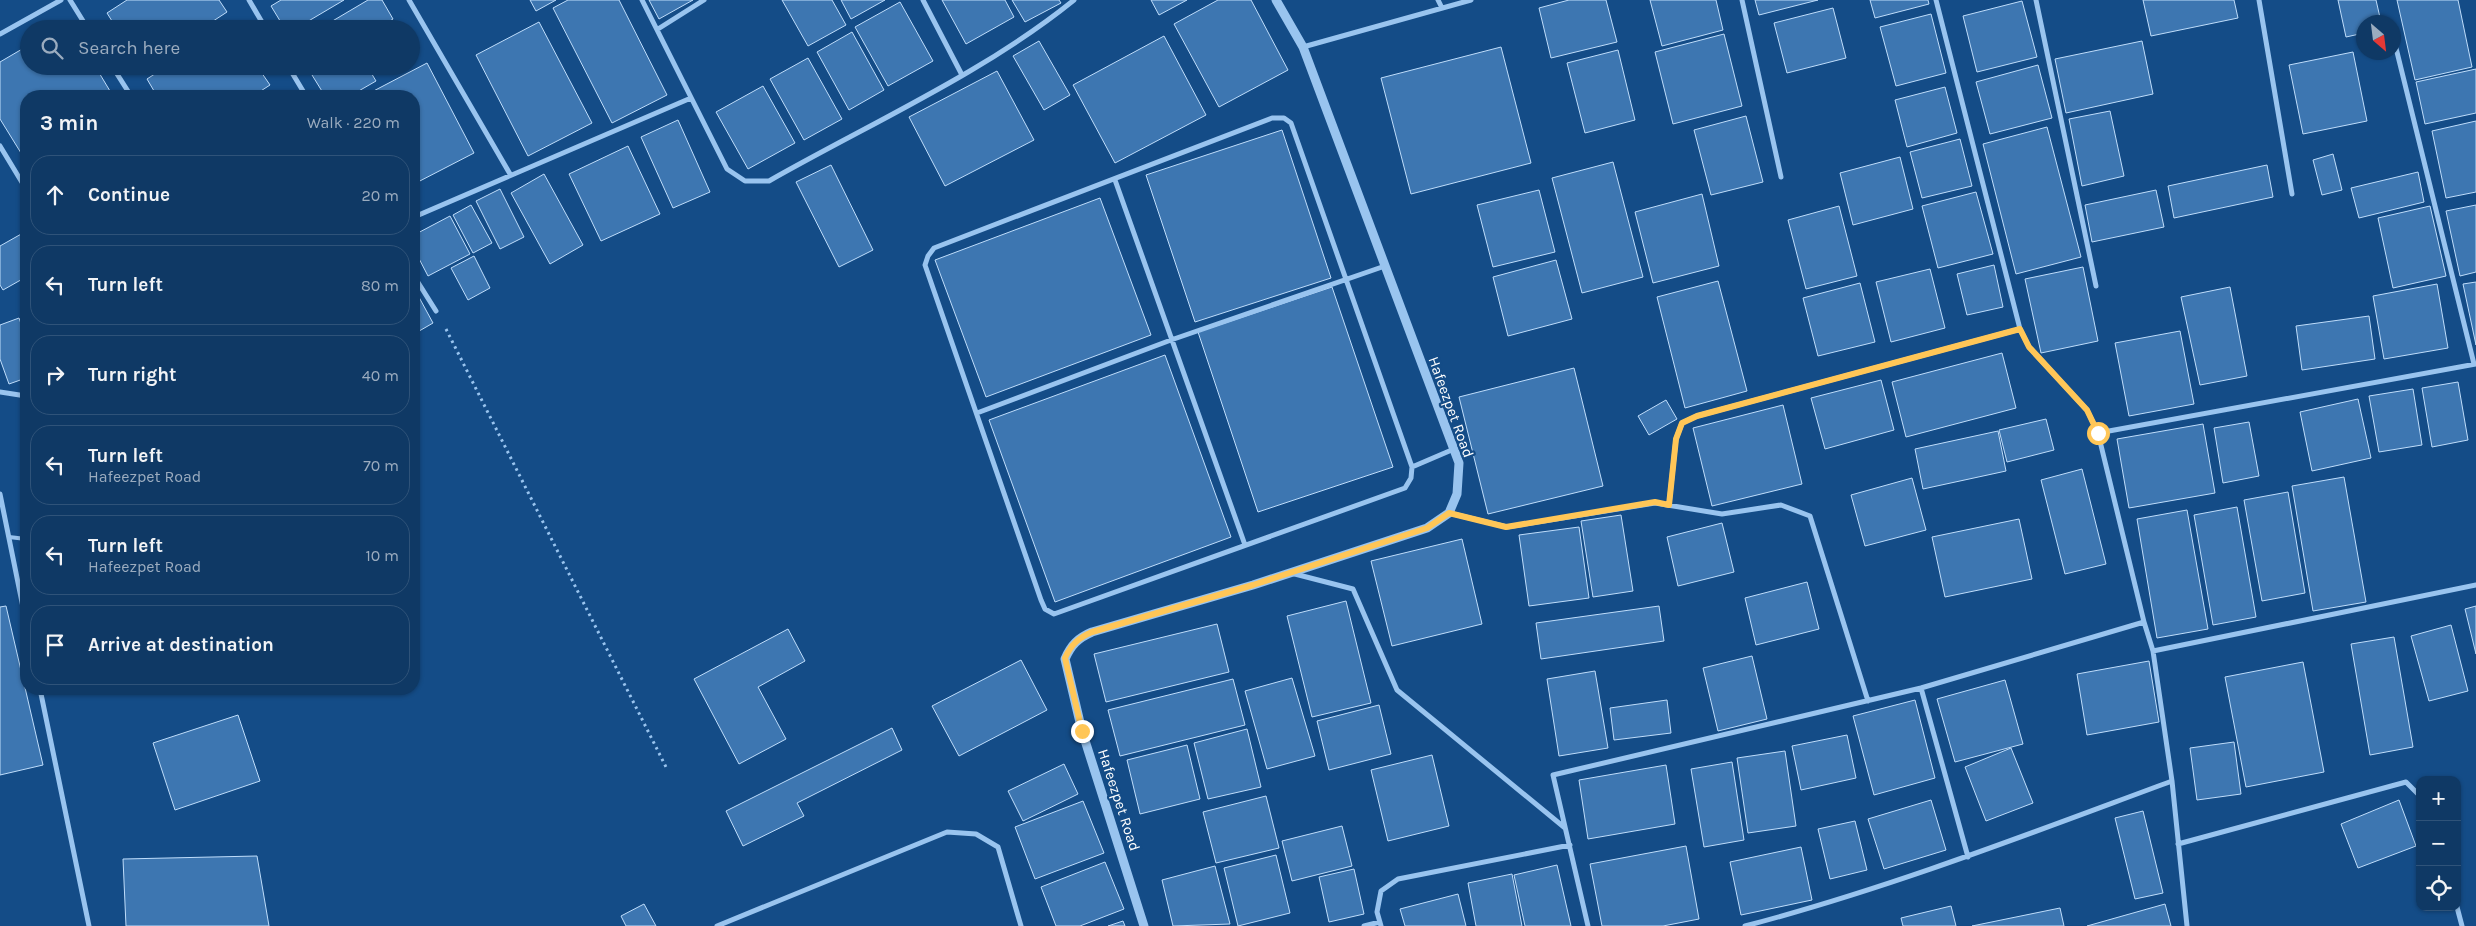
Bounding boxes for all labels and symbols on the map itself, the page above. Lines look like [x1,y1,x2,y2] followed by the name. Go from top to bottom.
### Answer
[2356,15,2401,60] north arrow
[1424,354,1478,460] street label: Hafeezpet Road
[2087,422,2110,445] route start
[1071,720,1094,743] route end
[1094,747,1144,853] street label: Hafeezpet Road

